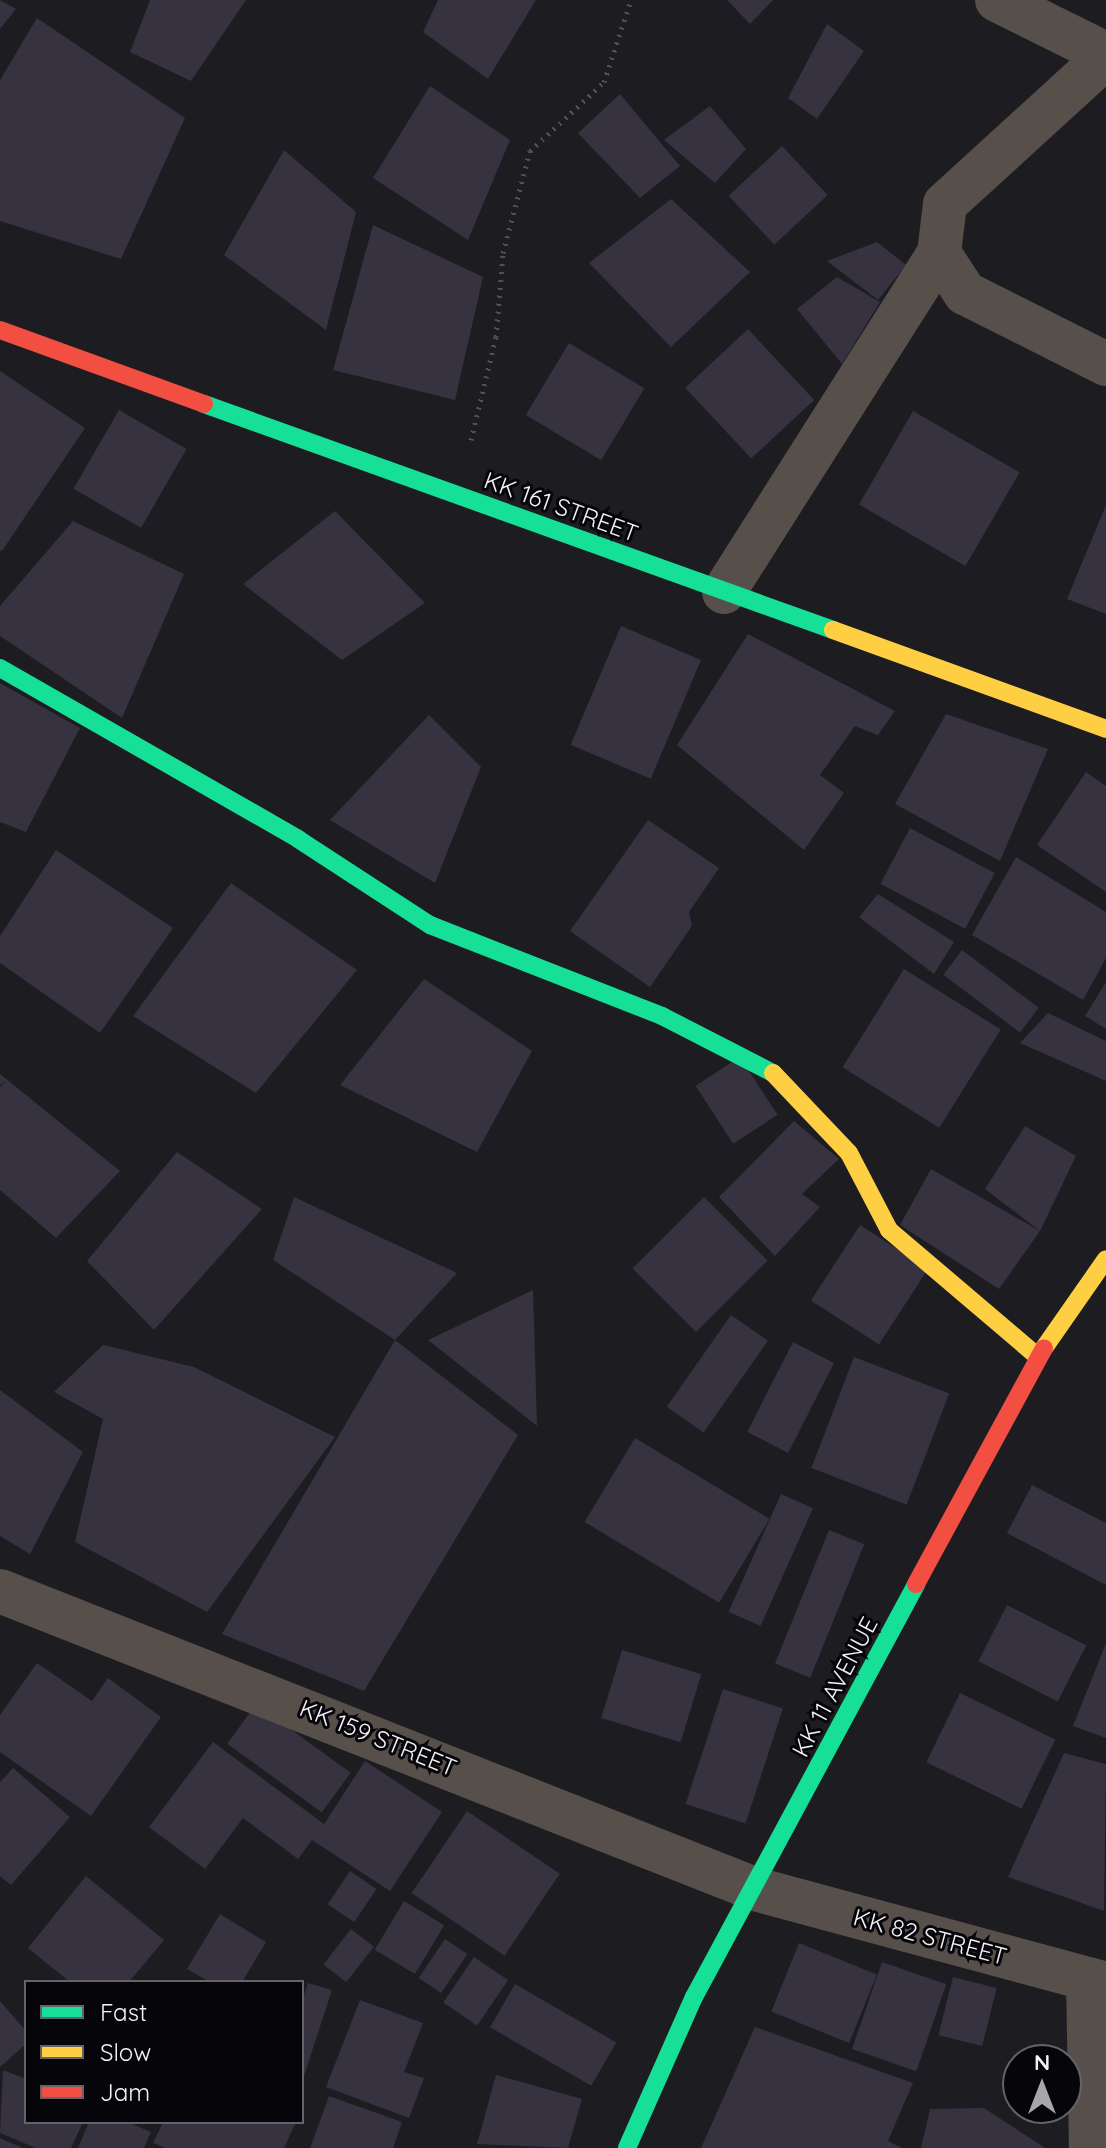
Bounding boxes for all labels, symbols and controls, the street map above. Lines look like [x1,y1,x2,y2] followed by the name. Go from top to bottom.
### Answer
[480,466,642,548] street label: KK 161 STREET
[786,1612,884,1762] street label: KK 11 AVENUE
[295,1693,461,1783] street label: KK 159 STREET
[850,1903,1010,1971] street label: KK 82 STREET
[24,1980,304,2124] legend
[100,1997,147,2027] text: Fast
[100,2037,151,2067] text: Slow
[1002,2044,1082,2124] north arrow
[1034,2048,1050,2076] text: N
[100,2077,150,2107] text: Jam

